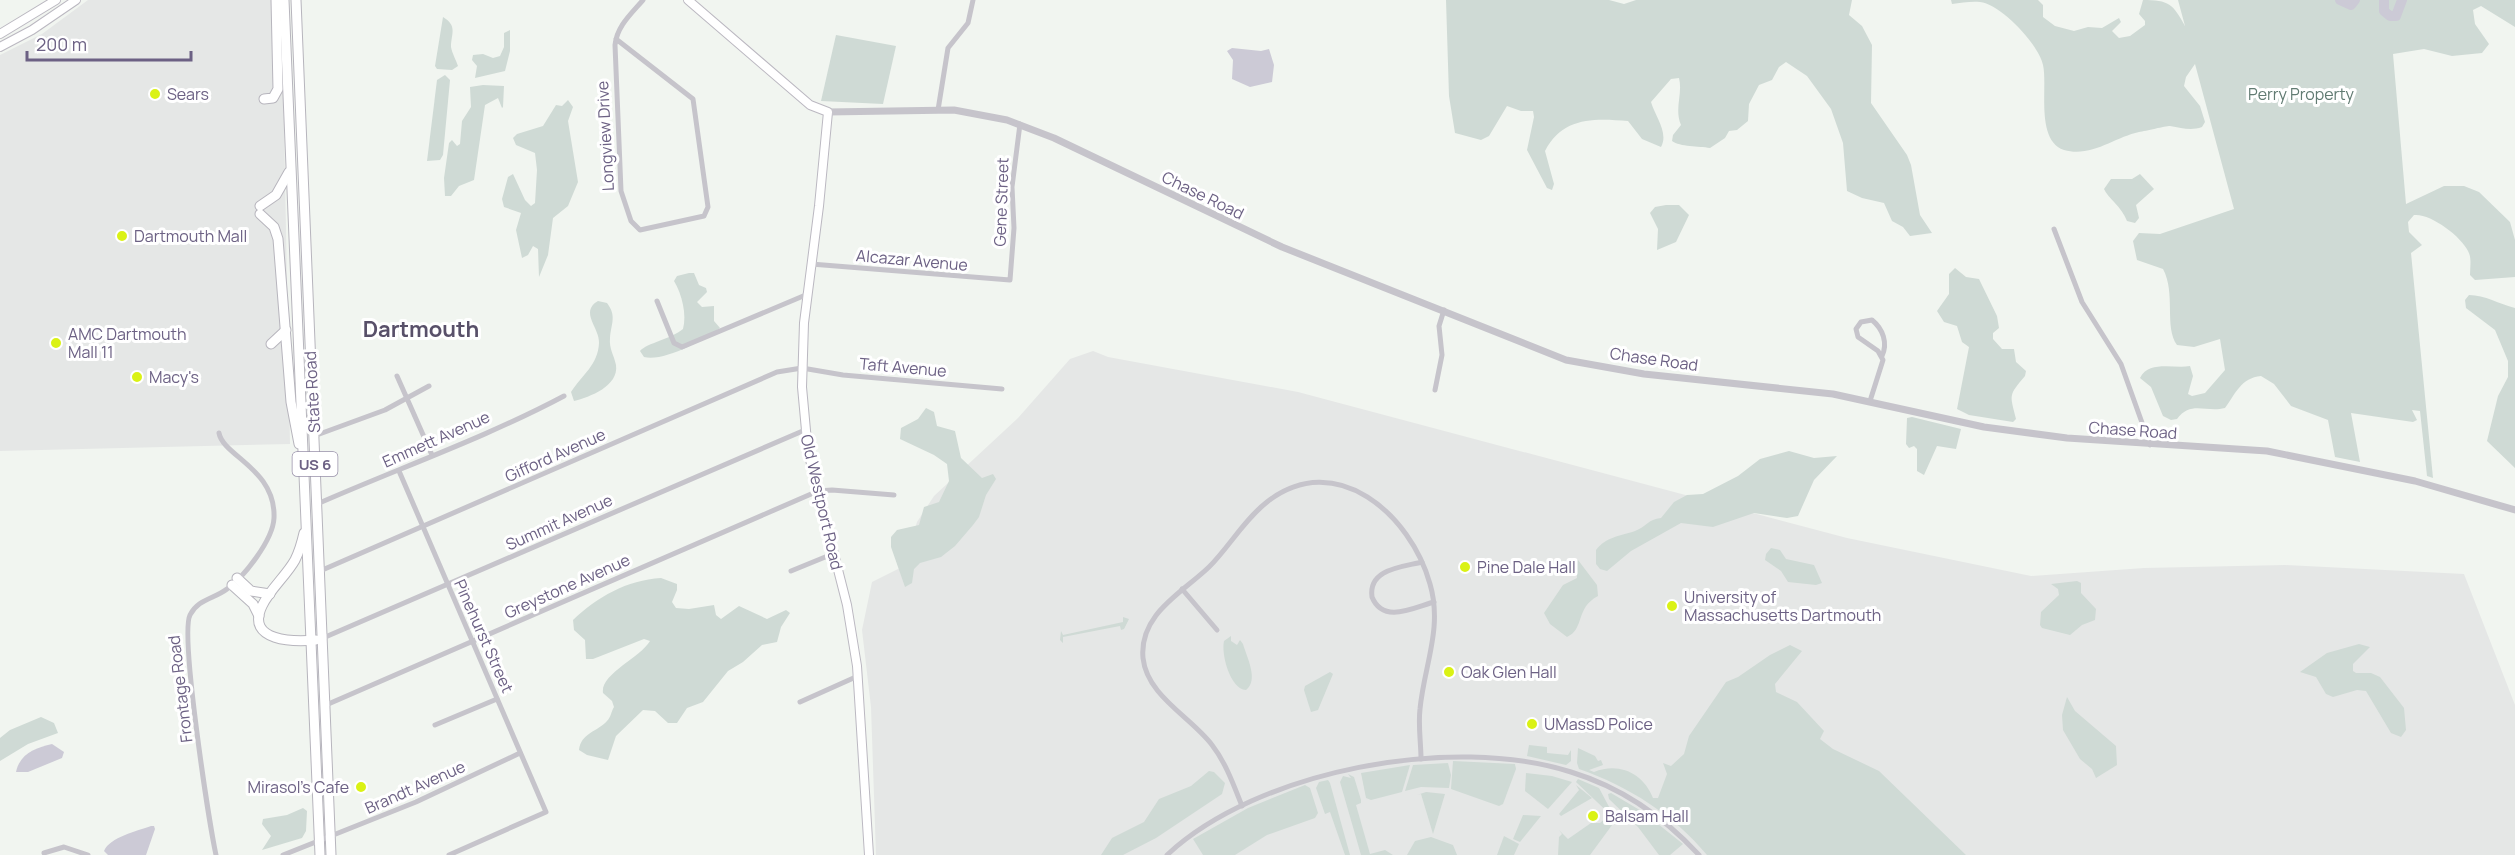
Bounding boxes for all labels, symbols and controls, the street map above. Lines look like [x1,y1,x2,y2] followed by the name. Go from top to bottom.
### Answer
[27,24,190,62] scale bar
[36,32,87,56] text: 200 m
[591,80,619,192] street label: Longview Drive
[167,83,209,105] place label: Sears
[2248,83,2355,105] park label: Perry Property
[148,87,162,101] marker: Sears
[988,157,1014,247] street label: Gene Street
[1158,166,1248,224] street label: Chase Road
[134,225,247,247] place label: Dartmouth Mall
[115,229,129,243] marker: Dartmouth Mall
[855,244,969,276] street label: Alcazar Avenue
[363,314,479,344] district label: Dartmouth
[68,323,186,363] place label: AMC Dartmouth Mall 11
[49,336,63,350] marker: AMC Dartmouth Mall 11
[1609,342,1699,376] street label: Chase Road
[299,351,325,433] street label: State Road
[859,352,947,382] street label: Taft Avenue
[149,366,199,388] place label: Macy's
[130,370,144,384] marker: Macy's
[379,405,493,473] street label: Emmett Avenue
[2088,416,2178,444] street label: Chase Road
[501,423,609,487] street label: Gifford Avenue
[796,432,848,572] street label: Old Westport Road
[292,452,338,476] road number: US 6
[502,489,616,555] street label: Summit Avenue
[501,548,633,624] street label: Greystone Avenue
[1477,556,1576,578] place label: Pine Dale Hall
[1458,560,1472,574] marker: Pine Dale Hall
[449,576,519,696] street label: Pinehurst Street
[1684,586,1881,626] place label: University of Massachusetts Dartmouth
[1665,599,1679,613] marker: University of Massachusetts Dartmouth
[163,634,197,744] street label: Frontage Road
[1461,661,1557,683] place label: Oak Glen Hall
[1442,665,1456,679] marker: Oak Glen Hall
[1544,713,1653,735] place label: UMassD Police
[1525,717,1539,731] marker: UMassD Police
[361,755,469,819] street label: Brandt Avenue
[247,776,349,798] place label: Mirasol's Cafe
[354,780,368,794] marker: Mirasol's Cafe
[1605,805,1689,827] place label: Balsam Hall
[1586,809,1600,823] marker: Balsam Hall

